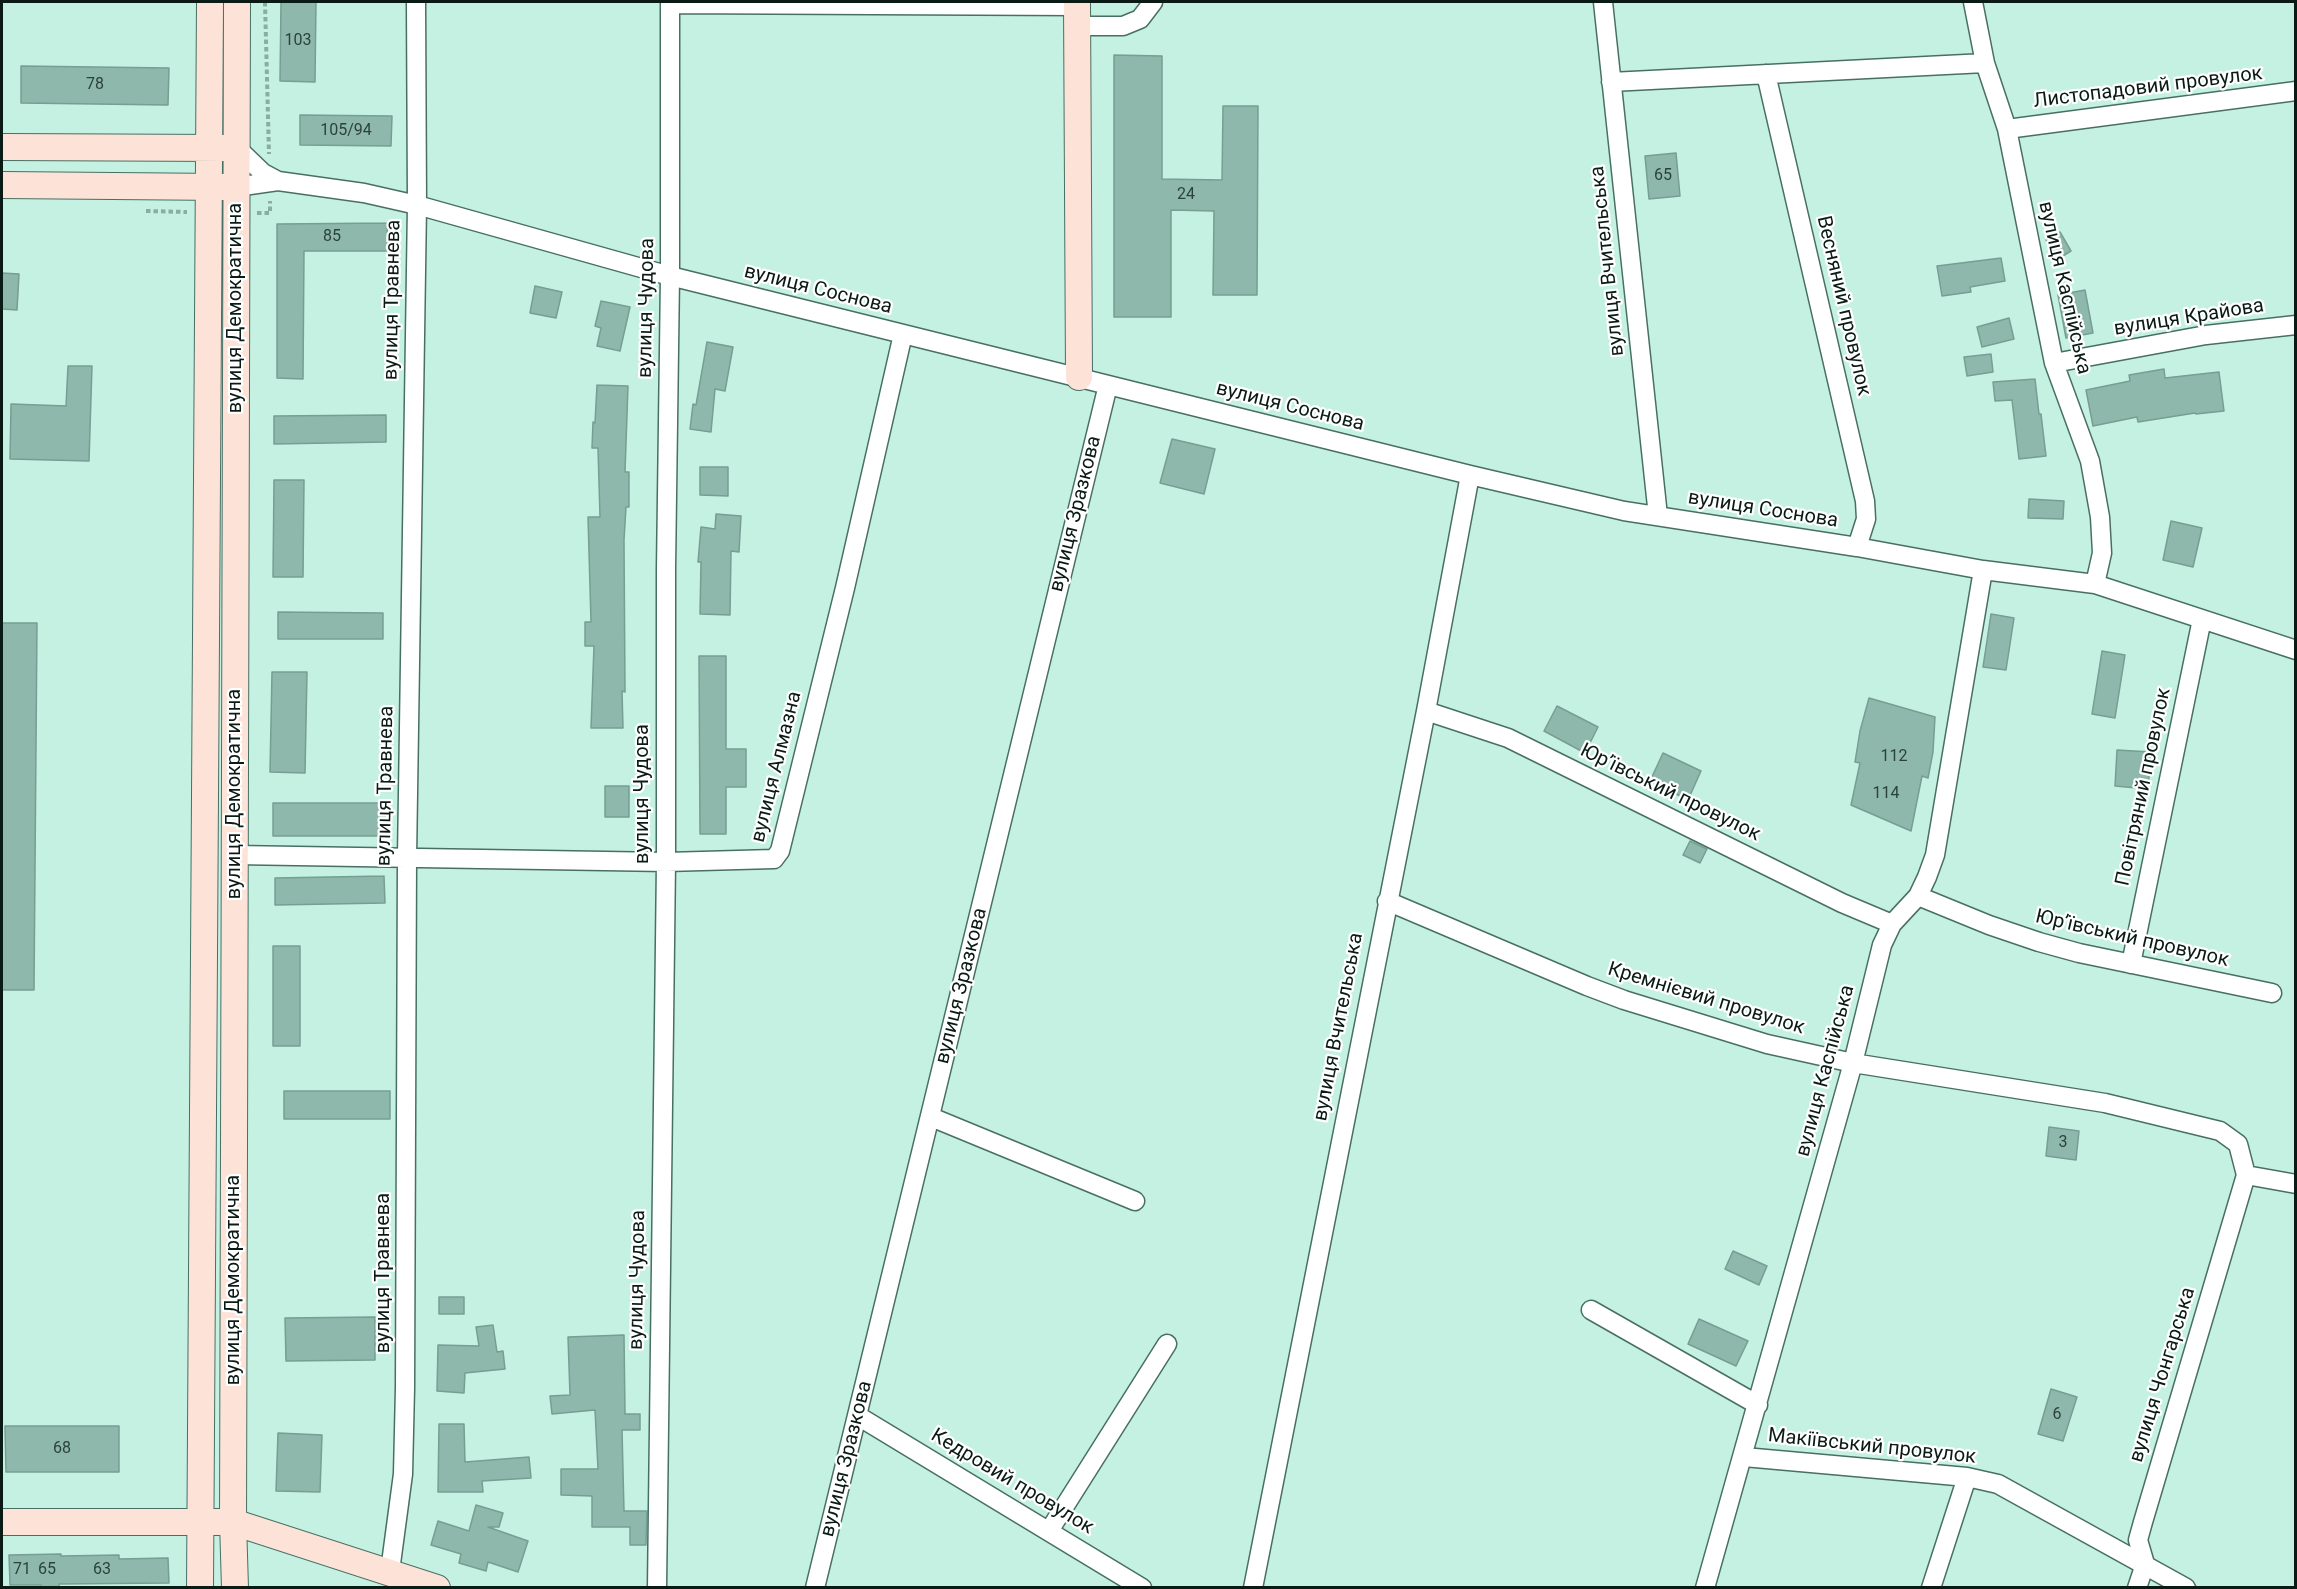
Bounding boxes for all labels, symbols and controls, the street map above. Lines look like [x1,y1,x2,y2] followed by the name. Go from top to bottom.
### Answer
[285,31,311,51] house number: 103
[2032,62,2264,114] street label: Листопадовий провулок
[86,75,104,95] house number: 78
[320,121,372,141] house number: 105/94
[1586,165,1630,357] street label: вулиця Вчительська
[1654,166,1672,186] house number: 65
[1177,185,1195,205] house number: 24
[2032,199,2096,377] street label: вулиця Каспійська
[224,203,248,413] street label: вулиця Демократична
[1811,214,1875,398] street label: Весняний провулок
[380,220,406,380] street label: вулиця Травнева
[323,227,341,247] house number: 85
[634,238,660,378] street label: вулиця Чудова
[742,260,894,320] street label: вулиця Соснова
[2112,294,2266,342] street label: вулиця Крайова
[1214,377,1366,437] street label: вулиця Соснова
[1045,434,1107,594] street label: вулиця Зразкова
[1686,486,1840,534] street label: вулиця Соснова
[2111,686,2177,888] street label: Повітряний провулок
[223,689,247,899] street label: вулиця Демократична
[747,689,807,845] street label: вулиця Алмазна
[373,706,399,866] street label: вулиця Травнева
[631,724,655,864] street label: вулиця Чудова
[1576,739,1764,847] street label: Юр’ївський провулок
[1881,747,1907,767] house number: 112
[1873,784,1899,804] house number: 114
[2033,905,2231,973] street label: Юр’ївський провулок
[931,906,993,1066] street label: вулиця Зразкова
[1309,931,1369,1123] street label: вулиця Вчительська
[1605,958,1807,1040] street label: Кремнієвий провулок
[1792,983,1860,1159] street label: вулиця Каспійська
[2059,1133,2067,1153] house number: 3
[222,1175,246,1385] street label: вулиця Демократична
[372,1193,396,1353] street label: вулиця Травнева
[625,1210,651,1350] street label: вулиця Чудова
[2125,1285,2201,1465] street label: вулиця Чонгарська
[816,1379,878,1539] street label: вулиця Зразкова
[2053,1405,2061,1425] house number: 6
[926,1424,1098,1540] street label: Кедровий провулок
[1767,1424,1977,1470] street label: Макіївський провулок
[53,1439,71,1459] house number: 68
[13,1560,31,1580] house number: 71
[38,1560,56,1580] house number: 65
[93,1560,111,1580] house number: 63

